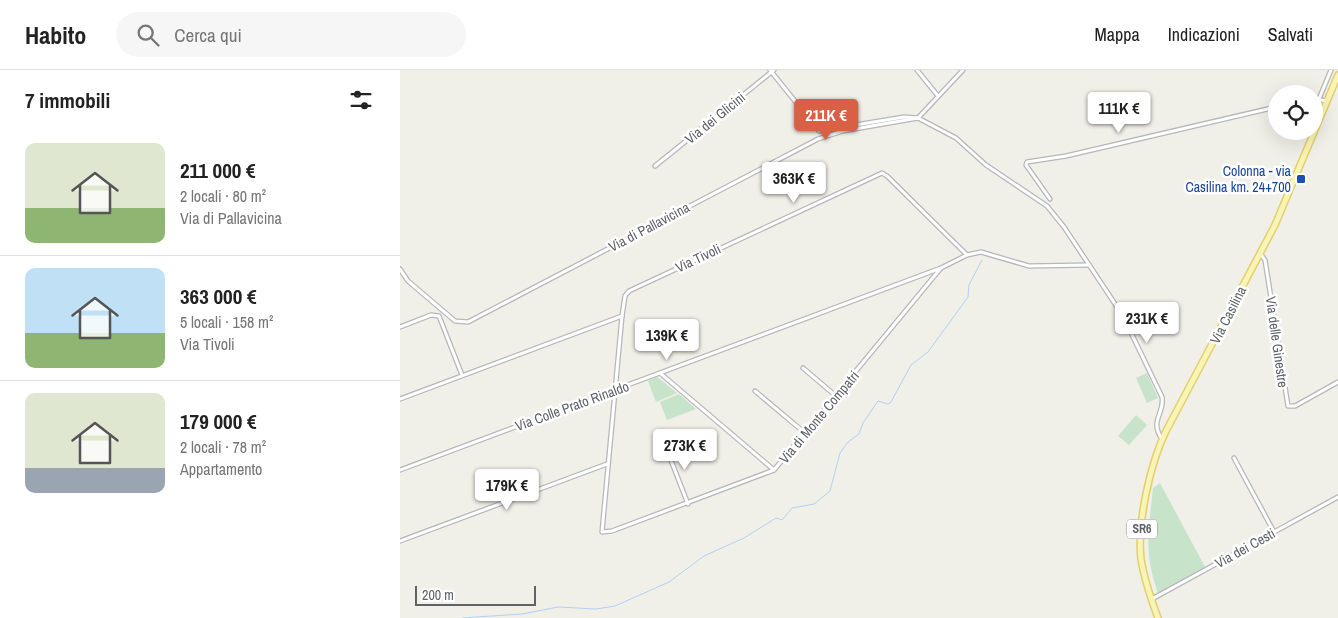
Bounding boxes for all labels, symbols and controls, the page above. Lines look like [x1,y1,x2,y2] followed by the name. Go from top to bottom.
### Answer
[116,12,466,57] search box
[25,19,86,51] text: Habito
[134,21,162,49] icon: search
[174,22,242,48] text: Cerca qui
[1095,22,1140,47] text: Mappa
[1168,22,1240,47] text: Indicazioni
[1268,22,1313,47] text: Salvati
[1268,85,1323,140] map controls
[1268,85,1323,140] button: locate
[25,86,110,115] text: 7 immobili
[347,86,375,114] icon: filters
[681,88,749,148] street label: Via dei Glicini
[1078,92,1160,134] pin: 111K €
[1099,97,1139,119] text: 111K €
[785,98,867,141] pin: 211K €
[805,104,847,126] text: 211K €
[180,156,256,185] text: 211 000 €
[753,162,835,204] pin: 363K €
[1185,162,1292,196] place label: Colonna - via Casilina km. 24+700
[65,163,125,223] icon: home
[773,167,815,189] text: 363K €
[1295,173,1307,185] marker: Colonna - via Casilina km. 24+700
[180,185,266,207] text: 2 locali · 80 m²
[605,198,693,256] street label: Via di Pallavicina
[180,207,282,229] text: Via di Pallavicina
[673,240,723,276] street label: Via Tivoli
[180,282,257,311] text: 363 000 €
[1206,283,1250,347] street label: Via Casilina
[65,288,125,348] icon: home
[1262,295,1292,389] street label: Via delle Ginestre
[1106,302,1188,344] pin: 231K €
[1126,307,1168,329] text: 231K €
[180,311,273,333] text: 5 locali · 158 m²
[626,318,708,361] pin: 139K €
[646,324,688,346] text: 139K €
[180,333,235,355] text: Via Tivoli
[775,367,863,467] street label: Via di Monte Compatri
[513,377,631,435] street label: Via Colle Prato Rinaldo
[180,407,257,436] text: 179 000 €
[65,413,125,473] icon: home
[644,428,726,471] pin: 273K €
[664,434,706,456] text: 273K €
[180,436,266,458] text: 2 locali · 78 m²
[180,458,262,480] text: Appartamento
[466,468,548,511] pin: 179K €
[486,474,528,496] text: 179K €
[1127,519,1157,538] road number: SR6
[1212,524,1278,572] street label: Via dei Cesti
[415,583,536,606] scale bar
[422,586,454,604] text: 200 m

